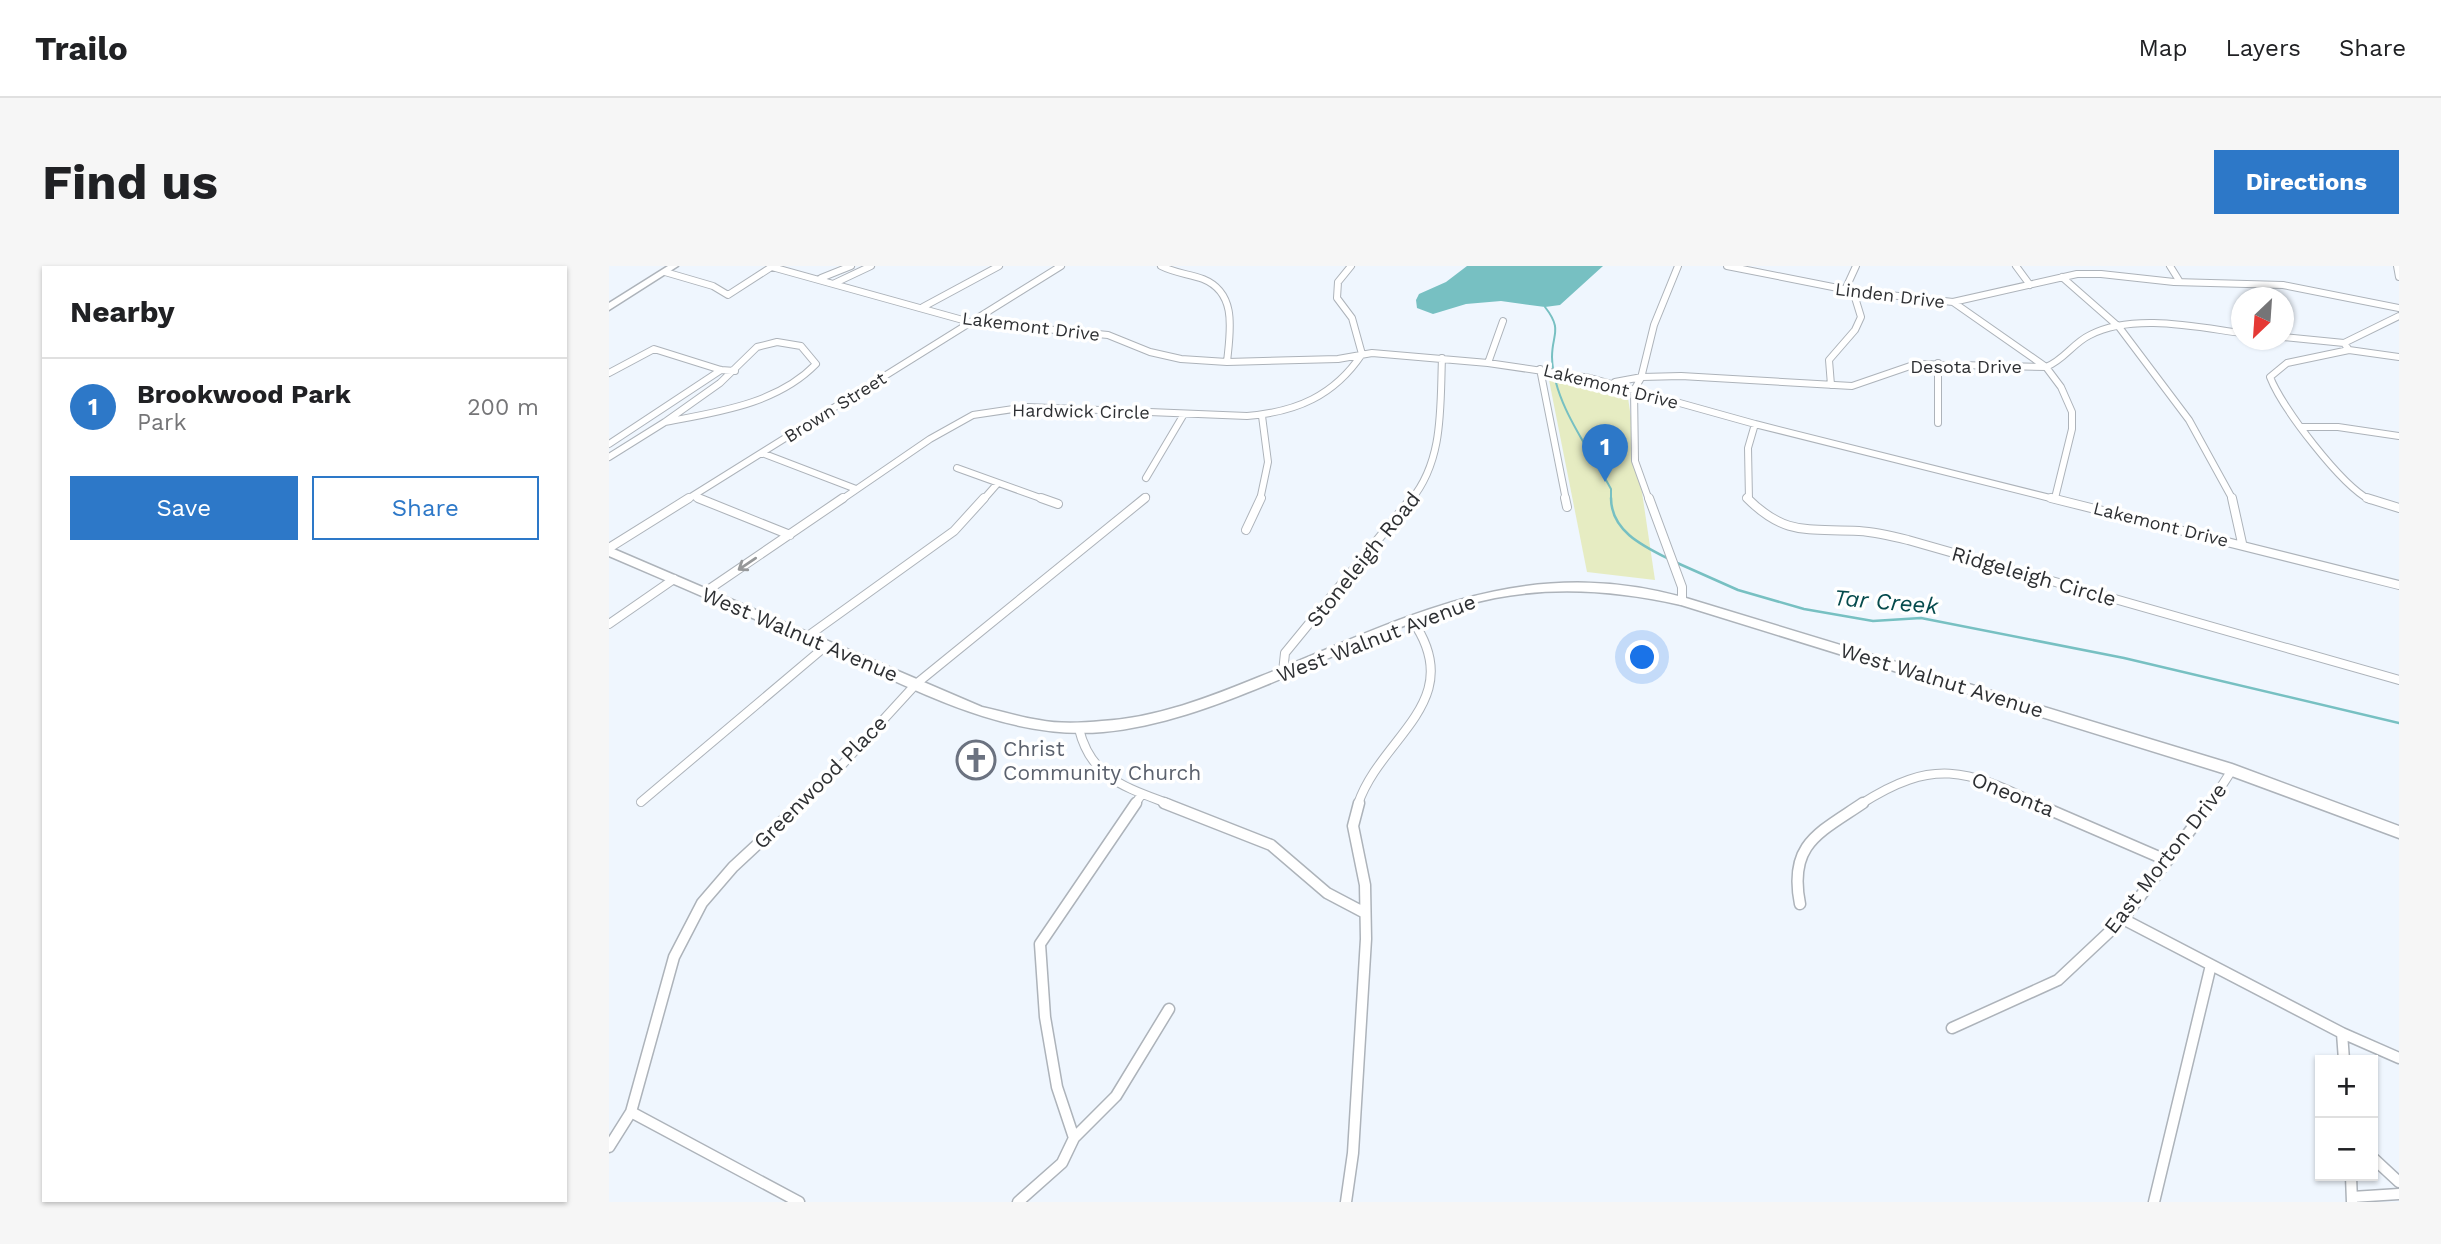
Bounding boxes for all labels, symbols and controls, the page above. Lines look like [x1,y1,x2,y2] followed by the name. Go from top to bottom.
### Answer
[35,29,128,68] text: Trailo
[2139,34,2187,62] text: Map
[2225,34,2301,62] text: Layers
[2339,34,2406,62] text: Share
[2214,150,2399,214] button: Directions
[42,153,218,211] text: Find us
[1834,278,1946,312] street label: Linden Drive
[2231,287,2294,350] north arrow
[70,294,175,329] text: Nearby
[961,307,1101,345] street label: Lakemont Drive
[1910,356,2022,377] street label: Desota Drive
[1541,359,1681,413] street label: Lakemont Drive
[780,367,890,447] street label: Brown Street
[137,379,351,409] text: Brookwood Park
[88,394,98,421] text: 1
[467,394,539,421] text: 200 m
[1012,399,1150,423] street label: Hardwick Circle
[137,409,186,436] text: Park
[1582,424,1628,482] pin: 1
[70,476,298,540] button: Save
[312,476,539,540] button: Share
[1301,486,1425,632] street label: Stoneleigh Road
[2091,497,2231,551] street label: Lakemont Drive
[1949,541,2119,611] street label: Ridgeleigh Circle
[738,557,758,571] one-way arrow
[698,581,902,687] street label: West Walnut Avenue
[1833,584,1941,620] water label: Tar Creek
[1273,589,1479,687] street label: West Walnut Avenue
[1837,637,2047,723] street label: West Walnut Avenue
[1625,640,1659,674] your location
[748,710,892,854] street label: Greenwood Place
[1003,736,1201,785] place label: Christ Community Church
[955,739,997,781] church icon: Christ Community Church
[1968,766,2058,822] street label: Oneonta
[2098,778,2232,938] street label: East Morton Drive
[2315,1055,2378,1181] map controls
[2315,1055,2378,1118] button: +
[2315,1118,2378,1181] button: −

